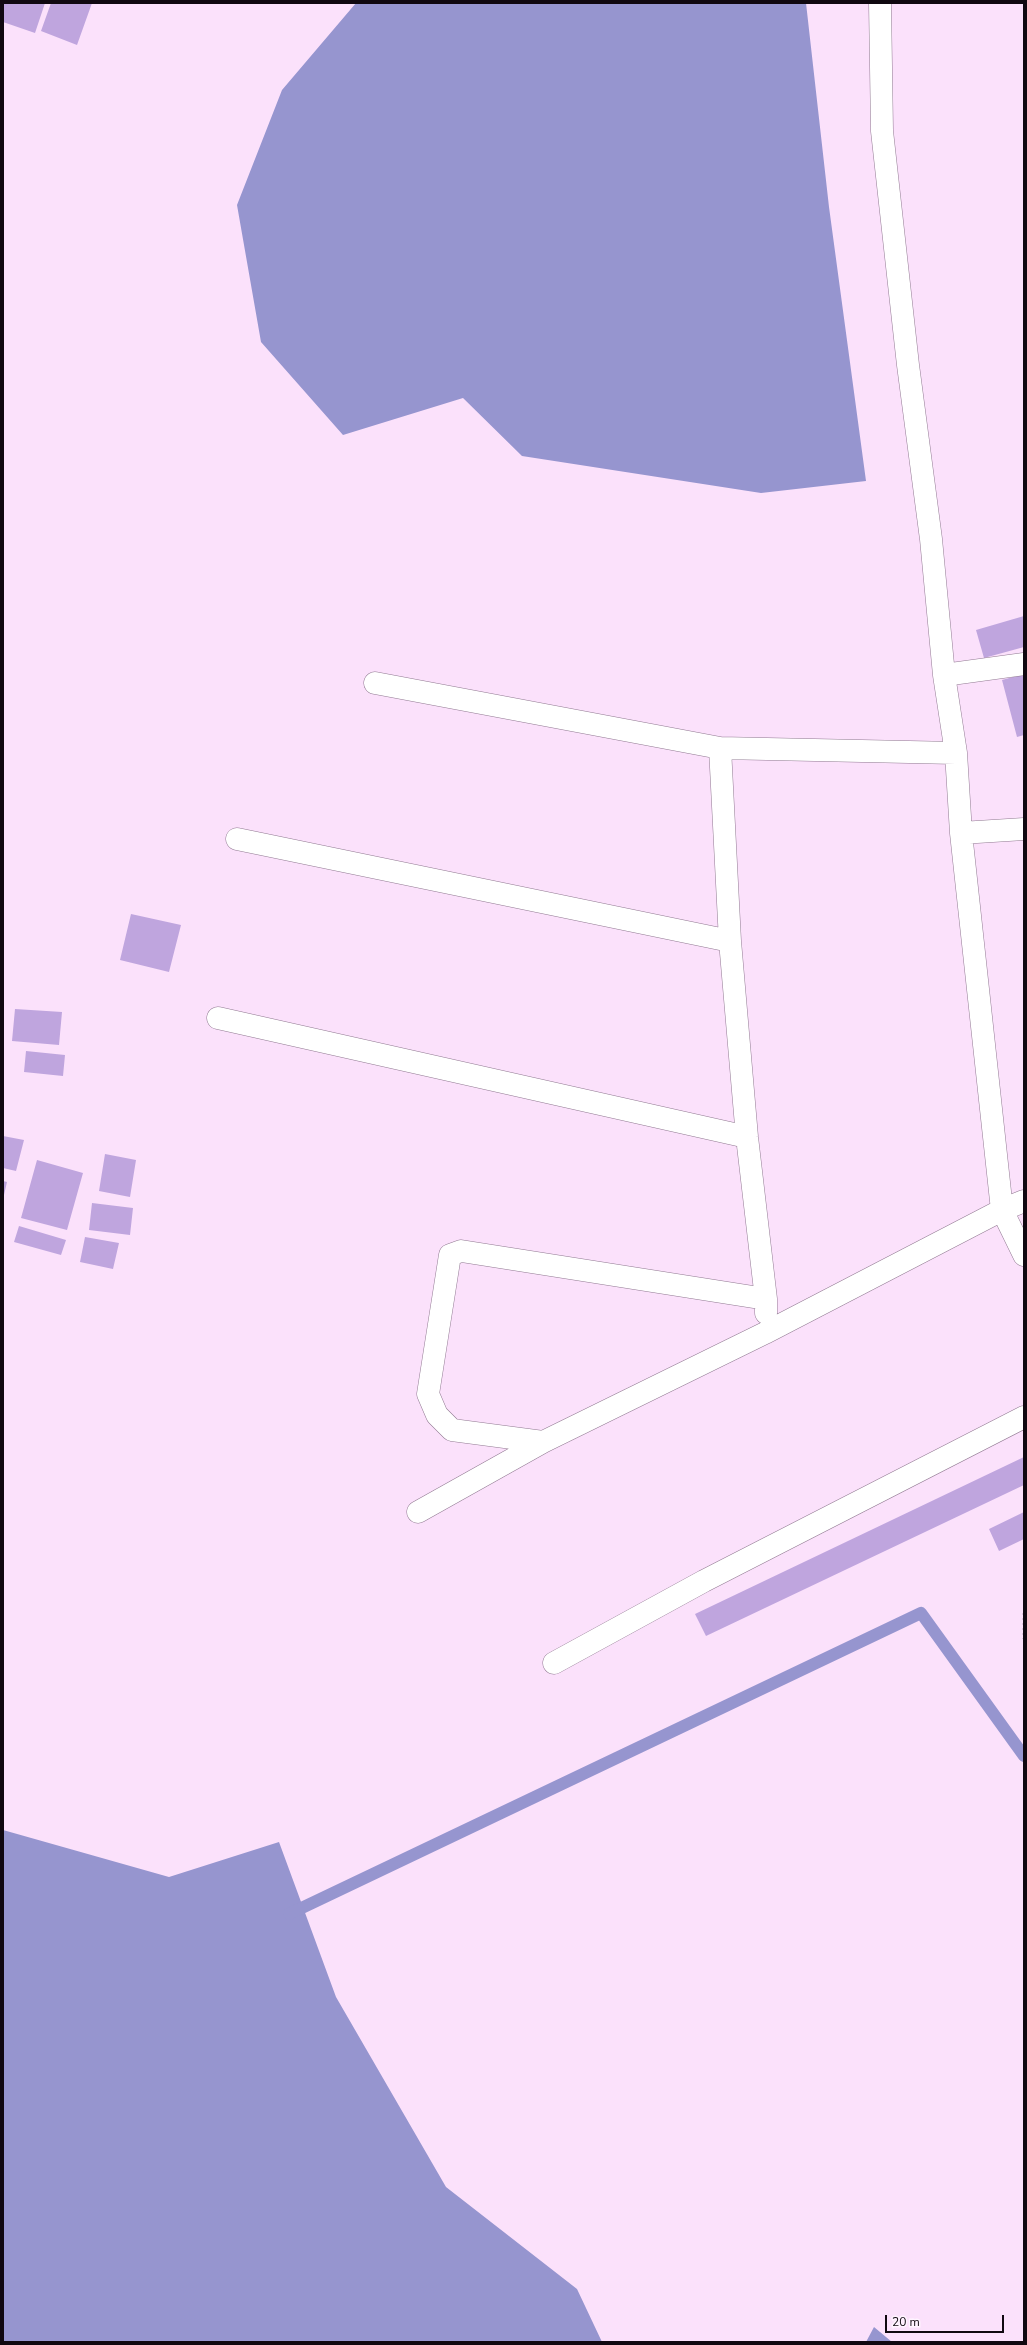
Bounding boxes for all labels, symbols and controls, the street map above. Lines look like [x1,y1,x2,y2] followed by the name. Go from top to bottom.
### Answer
[887,2307,1006,2333] scale bar
[892,2314,920,2330] text: 20 m

